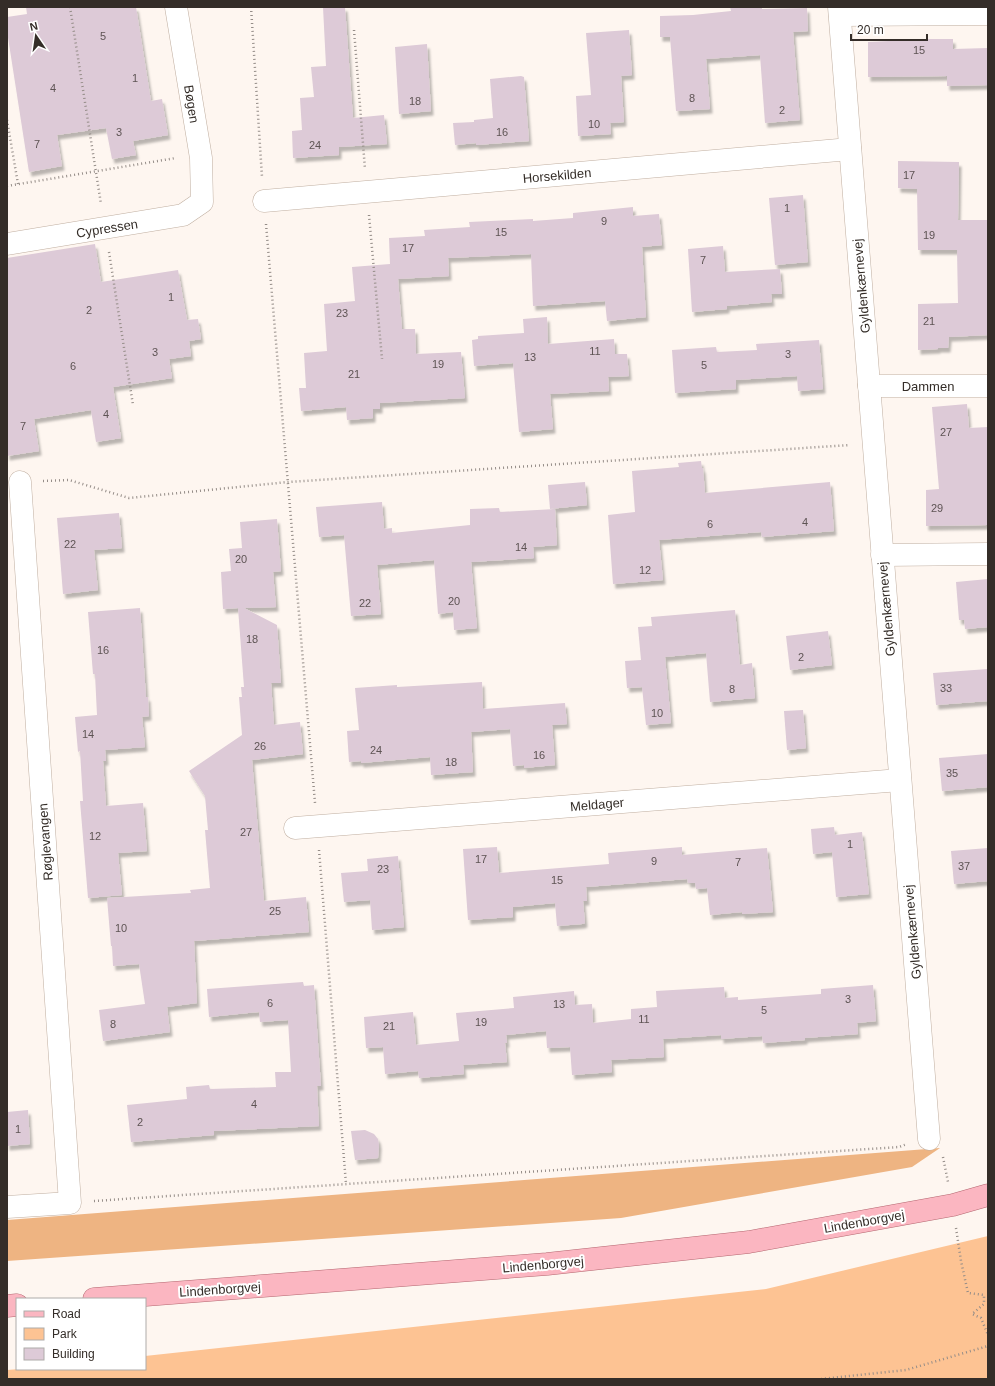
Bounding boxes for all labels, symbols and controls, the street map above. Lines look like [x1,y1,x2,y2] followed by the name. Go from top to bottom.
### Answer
[16,16,56,56] north arrow
[851,16,927,42] scale bar
[29,20,39,33] text: N
[857,23,884,37] text: 20 m
[100,30,106,42] house number: 5
[913,44,925,56] house number: 15
[132,72,138,84] house number: 1
[50,82,56,94] house number: 4
[181,84,202,124] street label: Bøgen
[689,92,695,104] house number: 8
[409,95,421,107] house number: 18
[779,104,785,116] house number: 2
[588,118,600,130] house number: 10
[116,126,122,138] house number: 3
[496,126,508,138] house number: 16
[34,138,40,150] house number: 7
[309,139,321,151] house number: 24
[522,165,592,186] street label: Horsekilden
[903,169,915,181] house number: 17
[784,202,790,214] house number: 1
[601,215,607,227] house number: 9
[75,216,139,241] street label: Cypressen
[495,226,507,238] house number: 15
[923,229,935,241] house number: 19
[850,238,873,334] street label: Gyldenkærnevej
[402,242,414,254] house number: 17
[700,254,706,266] house number: 7
[168,291,174,303] house number: 1
[86,304,92,316] house number: 2
[336,307,348,319] house number: 23
[923,315,935,327] house number: 21
[589,345,601,357] house number: 11
[152,346,158,358] house number: 3
[785,348,791,360] house number: 3
[524,351,536,363] house number: 13
[432,358,444,370] house number: 19
[701,359,707,371] house number: 5
[70,360,76,372] house number: 6
[348,368,360,380] house number: 21
[902,379,954,394] street label: Dammen
[103,408,109,420] house number: 4
[20,420,26,432] house number: 7
[940,426,952,438] house number: 27
[931,502,943,514] house number: 29
[802,516,808,528] house number: 4
[707,518,713,530] house number: 6
[64,538,76,550] house number: 22
[515,541,527,553] house number: 14
[235,553,247,565] house number: 20
[875,561,898,657] street label: Gyldenkærnevej
[639,564,651,576] house number: 12
[448,595,460,607] house number: 20
[359,597,371,609] house number: 22
[246,633,258,645] house number: 18
[97,644,109,656] house number: 16
[798,651,804,663] house number: 2
[940,682,952,694] house number: 33
[729,683,735,695] house number: 8
[651,707,663,719] house number: 10
[82,728,94,740] house number: 14
[254,740,266,752] house number: 26
[370,744,382,756] house number: 24
[533,749,545,761] house number: 16
[445,756,457,768] house number: 18
[946,767,958,779] house number: 35
[569,795,625,814] street label: Meldager
[35,803,56,881] street label: Røglevangen
[240,826,252,838] house number: 27
[89,830,101,842] house number: 12
[847,838,853,850] house number: 1
[475,853,487,865] house number: 17
[651,855,657,867] house number: 9
[735,856,741,868] house number: 7
[958,860,970,872] house number: 37
[377,863,389,875] house number: 23
[551,874,563,886] house number: 15
[901,884,924,980] street label: Gyldenkærnevej
[269,905,281,917] house number: 25
[115,922,127,934] house number: 10
[845,993,851,1005] house number: 3
[267,997,273,1009] house number: 6
[553,998,565,1010] house number: 13
[761,1004,767,1016] house number: 5
[638,1013,650,1025] house number: 11
[475,1016,487,1028] house number: 19
[110,1018,116,1030] house number: 8
[383,1020,395,1032] house number: 21
[251,1098,257,1110] house number: 4
[137,1116,143,1128] house number: 2
[15,1123,21,1135] house number: 1
[823,1207,906,1236] street label: Lindenborgvej
[502,1253,584,1276] street label: Lindenborgvej
[179,1279,261,1300] street label: Lindenborgvej
[16,1298,146,1370] legend
[52,1307,81,1321] text: Road
[52,1327,78,1341] text: Park
[52,1347,95,1361] text: Building

